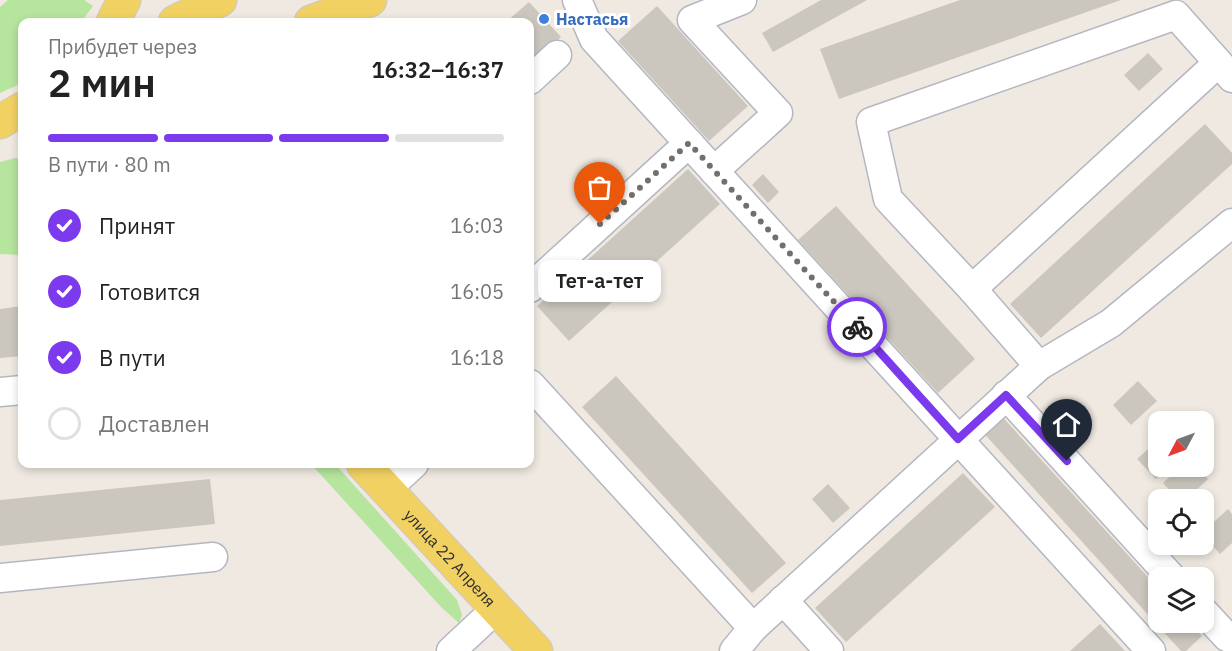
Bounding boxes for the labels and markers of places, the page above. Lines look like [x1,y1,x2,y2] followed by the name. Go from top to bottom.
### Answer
[556,9,628,29] place label: Настасья
[537,12,551,26] marker: Настасья
[574,162,625,224] pin
[538,260,662,302] callout: Тет-а-тет
[1041,399,1092,461] pin

